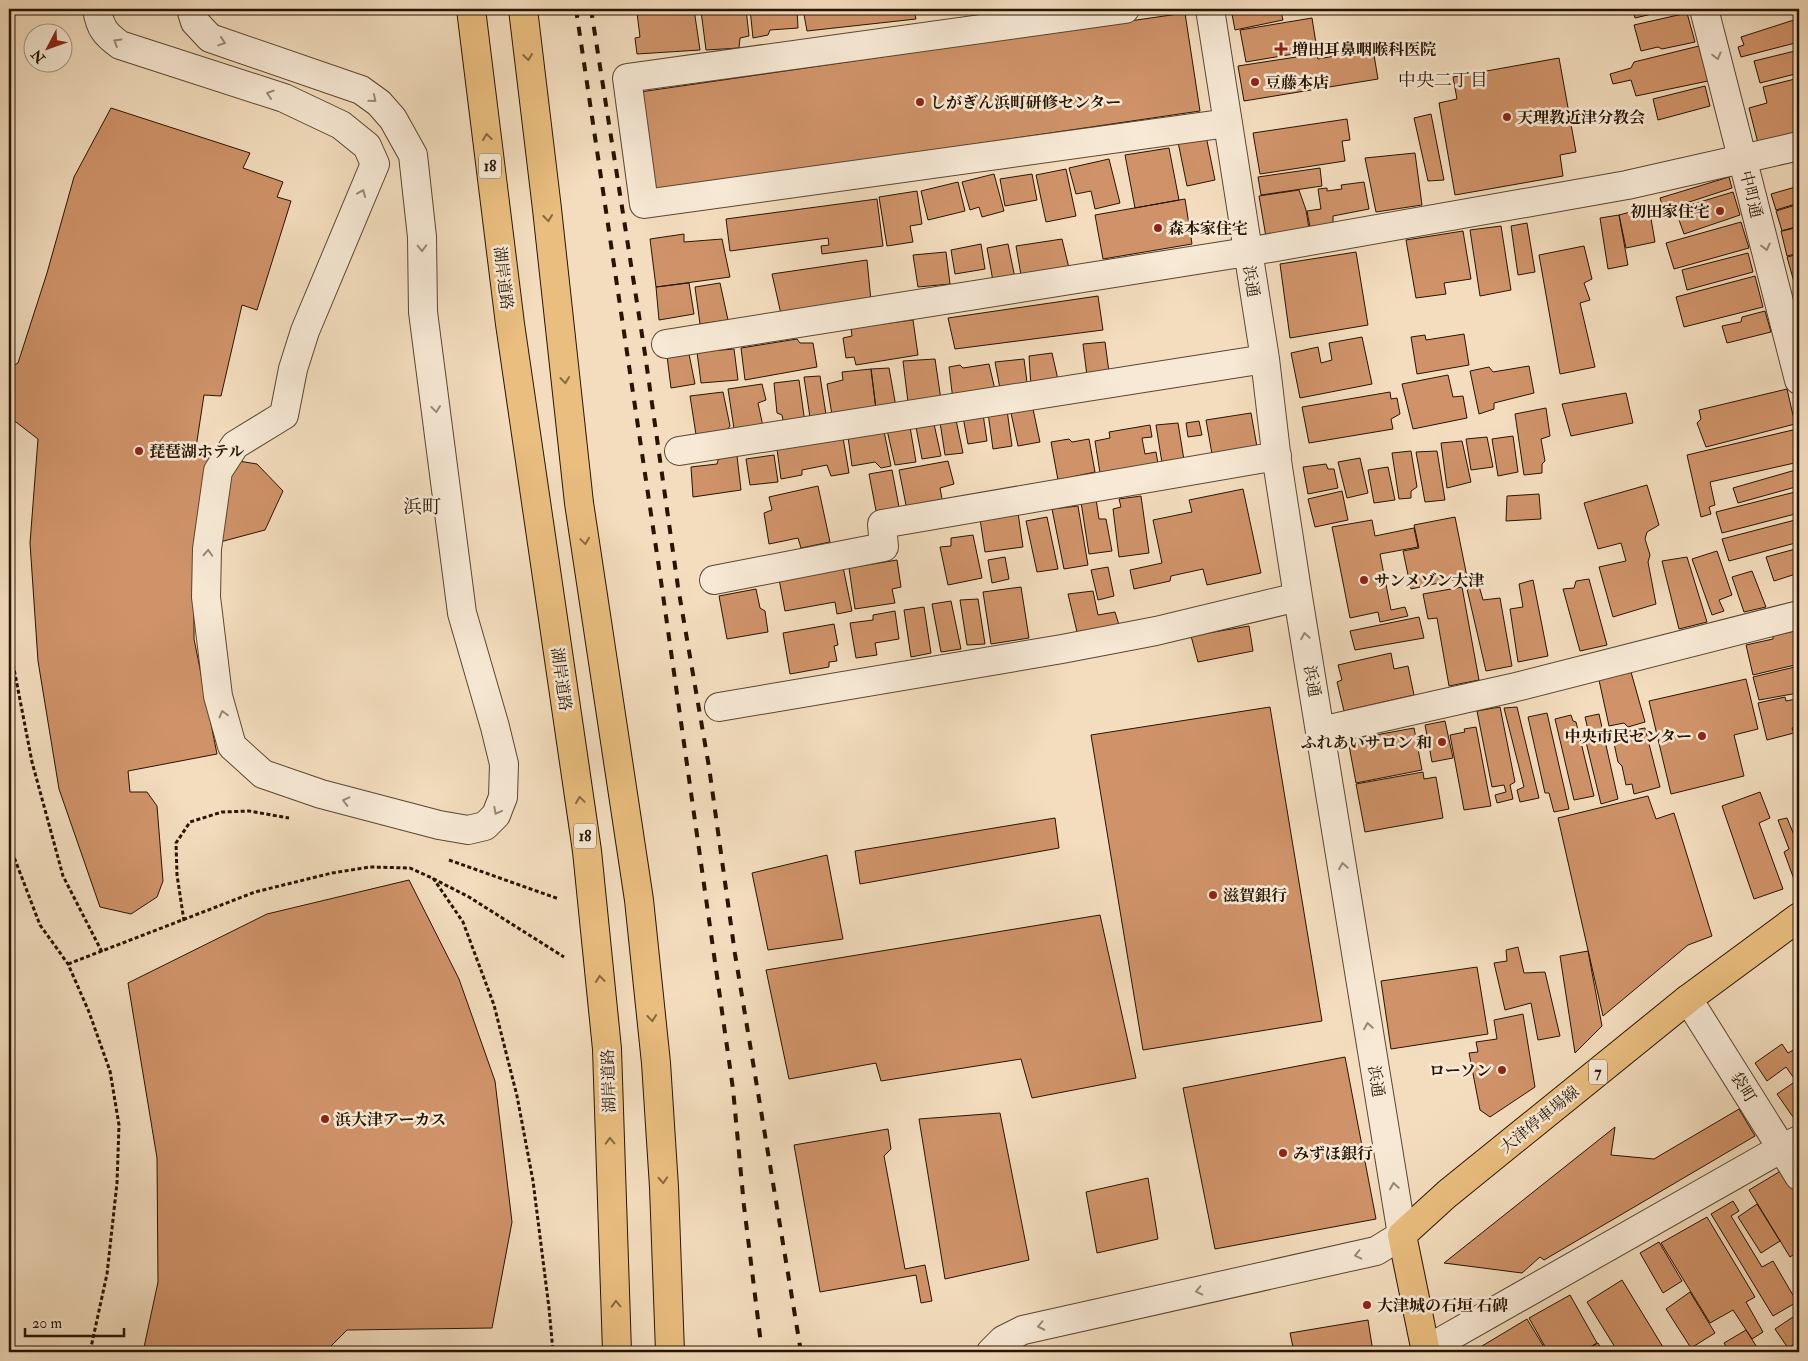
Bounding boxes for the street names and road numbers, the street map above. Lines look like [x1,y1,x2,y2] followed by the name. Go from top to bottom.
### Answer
[479,154,501,178] road number: 18
[1736,169,1767,220] street label: 中町通
[489,245,517,311] street label: 湖岸道路
[1239,264,1263,299] street label: 浜通
[547,646,575,712] street label: 湖岸道路
[1299,664,1325,699] street label: 浜通
[574,824,596,848] road number: 18
[598,1049,620,1113] street label: 湖岸道路
[1589,1060,1607,1084] road number: 7
[1364,1064,1388,1099] street label: 浜通
[1726,1069,1760,1106] street label: 袋町
[1496,1082,1583,1158] street label: 大津停車場線

